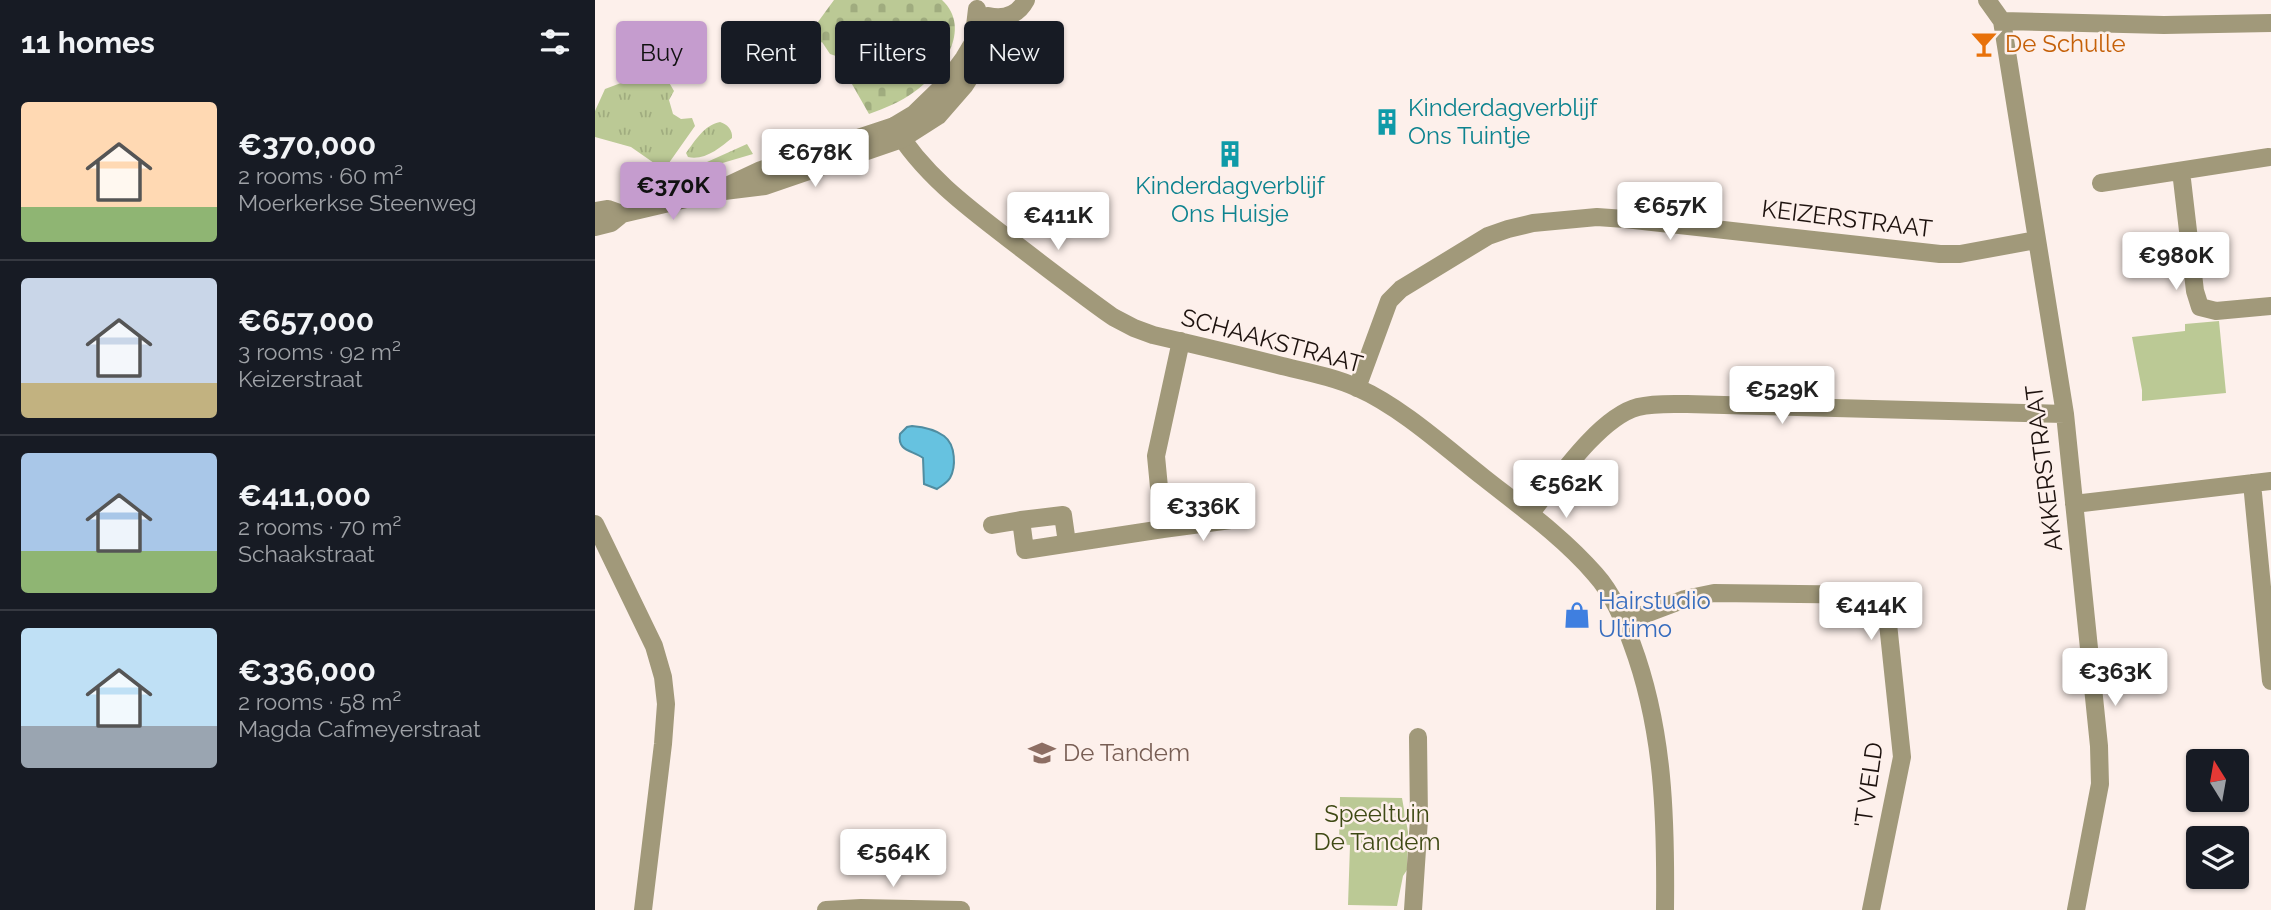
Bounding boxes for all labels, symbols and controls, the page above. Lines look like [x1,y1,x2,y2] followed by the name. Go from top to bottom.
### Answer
[616,21,707,84] chip: Buy
[721,21,821,84] chip: Rent
[835,21,950,84] chip: Filters
[964,21,1064,84] chip: New
[536,23,574,61] icon: filters
[21,25,155,60] text: 11 homes
[1969,29,1999,59] bar icon: De Schulle
[2005,29,2126,58] place label: De Schulle
[1408,93,1598,150] place label: Kinderdagverblijf Ons Tuintje
[1372,107,1402,137] building icon: Kinderdagverblijf Ons Tuintje
[238,127,376,162] text: €370,000
[77,130,161,214] icon: home
[766,130,864,189] pin: €678K
[778,138,852,165] text: €678K
[1215,139,1245,169] building icon: Kinderdagverblijf Ons Huisje
[238,162,403,189] text: 2 rooms · 60 m²
[624,162,722,222] pin: €370K
[636,171,710,198] text: €370K
[1135,171,1326,228] place label: Kinderdagverblijf Ons Huisje
[1621,182,1719,242] pin: €657K
[238,189,476,216] text: Moerkerkse Steenweg
[1633,191,1707,218] text: €657K
[1009,192,1107,252] pin: €411K
[1760,194,1934,243] street label: KEIZERSTRAAT
[1023,201,1093,228] text: €411K
[2127,232,2225,292] pin: €980K
[2138,241,2214,268] text: €980K
[1178,302,1366,379] street label: SCHAAKSTRAAT
[238,303,374,338] text: €657,000
[77,306,161,390] icon: home
[238,338,401,365] text: 3 rooms · 92 m²
[238,365,363,392] text: Keizerstraat
[1733,366,1831,426] pin: €529K
[1745,375,1819,402] text: €529K
[2019,383,2068,553] street label: AKKERSTRAAT
[1517,461,1615,520] pin: €562K
[1529,469,1603,496] text: €562K
[238,478,371,513] text: €411,000
[77,481,161,565] icon: home
[1154,484,1252,543] pin: €336K
[1166,492,1240,519] text: €336K
[238,513,401,540] text: 2 rooms · 70 m²
[238,540,375,567] text: Schaakstraat
[1822,582,1920,642] pin: €414K
[1598,586,1711,643] place label: Hairstudio Ultimo
[1835,591,1907,618] text: €414K
[1562,600,1592,630] shop icon: Hairstudio Ultimo
[2066,648,2164,708] pin: €363K
[238,653,376,688] text: €336,000
[77,656,161,740] icon: home
[2078,657,2152,684] text: €363K
[238,688,401,715] text: 2 rooms · 58 m²
[238,715,481,742] text: Magda Cafmeyerstraat
[1027,738,1057,768] school or university icon: De Tandem
[1063,738,1190,767] place label: De Tandem
[1848,740,1889,830] street label: 'T VELD
[2186,749,2249,812] north arrow
[2186,749,2249,889] map controls
[1314,799,1440,856] park label: Speeltuin De Tandem
[2186,826,2249,889] button: layers
[844,830,942,889] pin: €564K
[856,838,930,865] text: €564K

